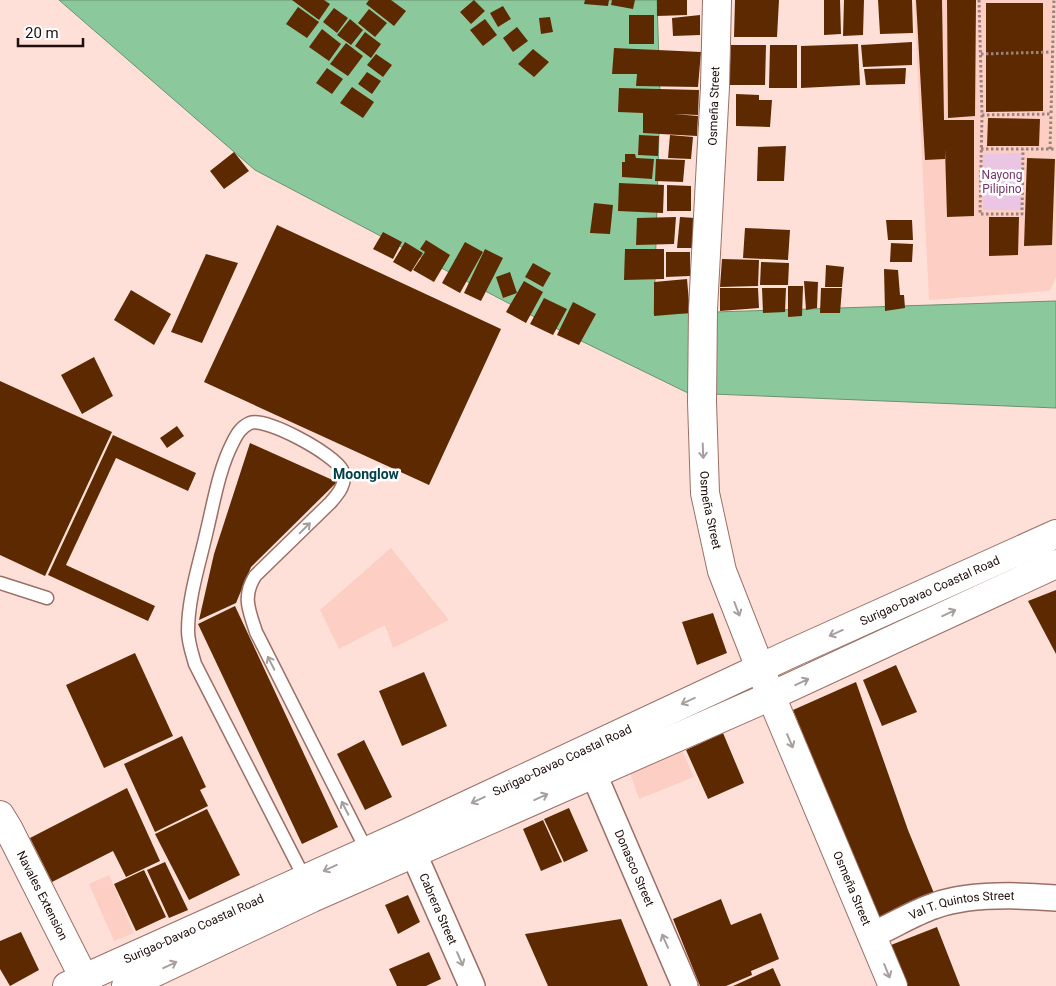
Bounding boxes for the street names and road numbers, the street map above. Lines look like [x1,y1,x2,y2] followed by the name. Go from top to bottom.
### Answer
[706,66,722,146] street label: Osmeña Street
[697,471,724,550] street label: Osmeña Street
[858,553,1002,628] street label: Surigao-Davao Coastal Road
[490,722,634,799] street label: Surigao-Davao Coastal Road
[612,828,657,909] street label: Donasco Street
[14,849,71,942] street label: Navales Extension
[830,849,874,927] street label: Osmeña Street
[416,871,460,947] street label: Cabrera Street
[907,889,1015,923] street label: Val T. Quintos Street
[122,891,266,967] street label: Surigao-Davao Coastal Road

